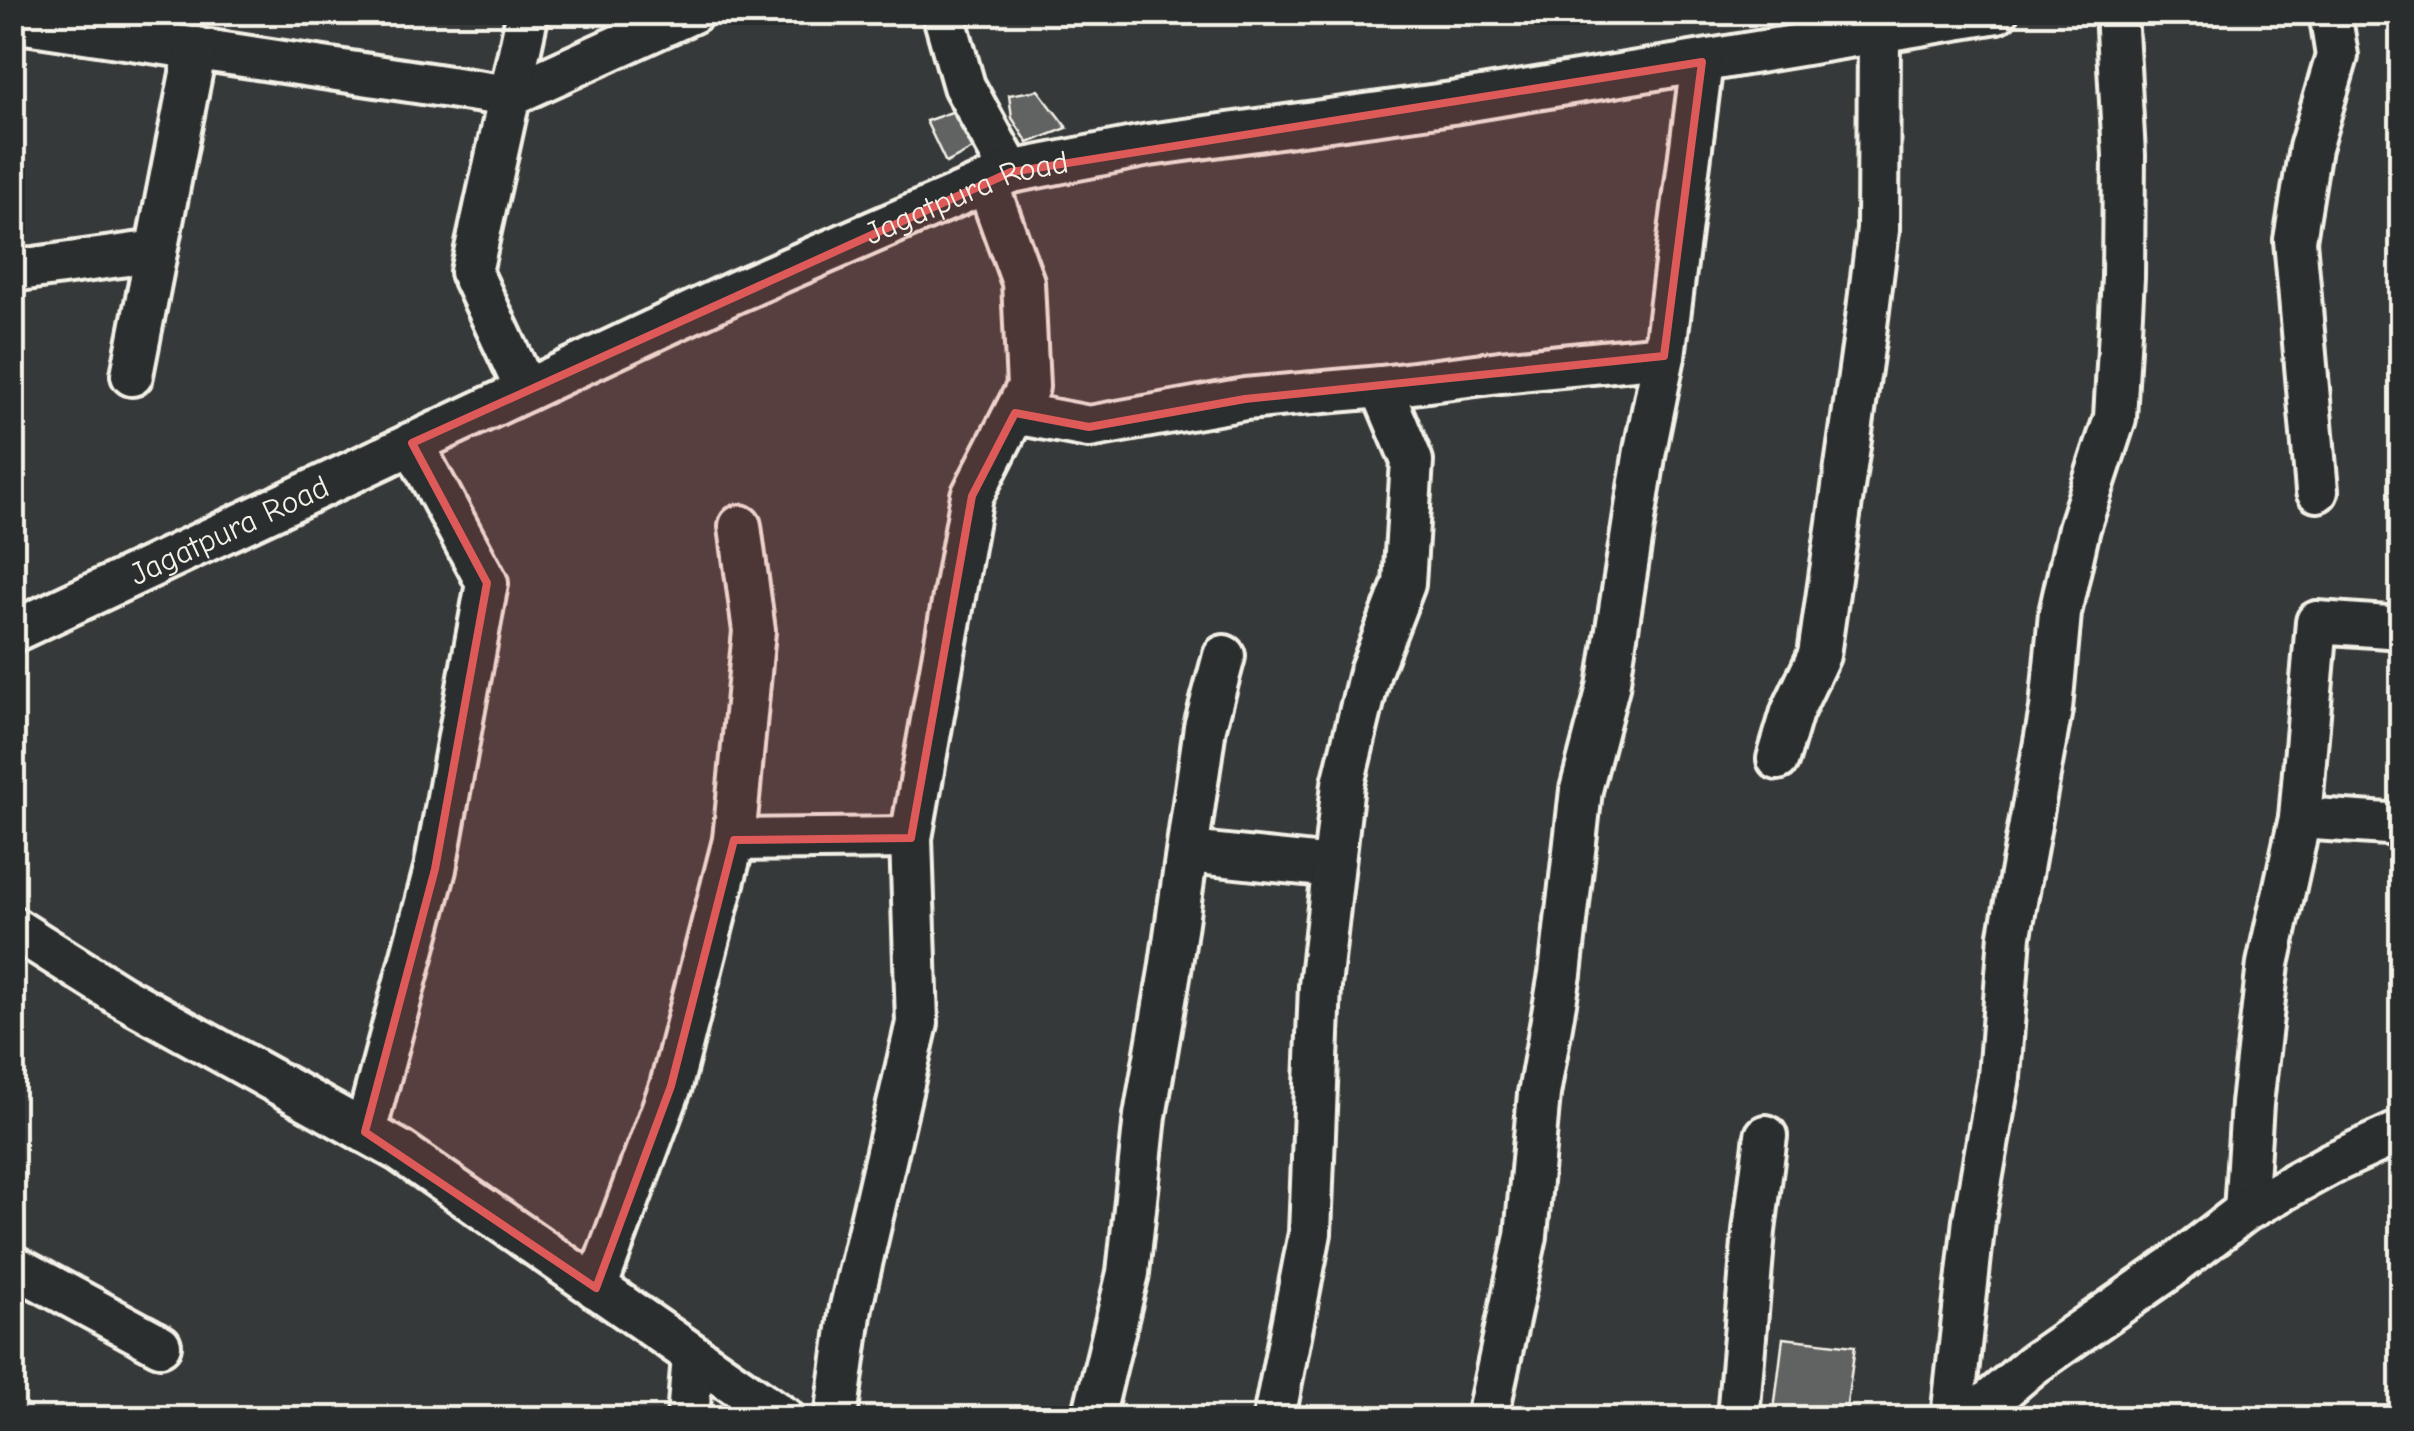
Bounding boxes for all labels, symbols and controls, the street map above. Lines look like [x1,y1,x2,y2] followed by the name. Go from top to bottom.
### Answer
[859,143,1071,252] street label: Jagatpura Road
[124,468,335,593] street label: Jagatpura Road

